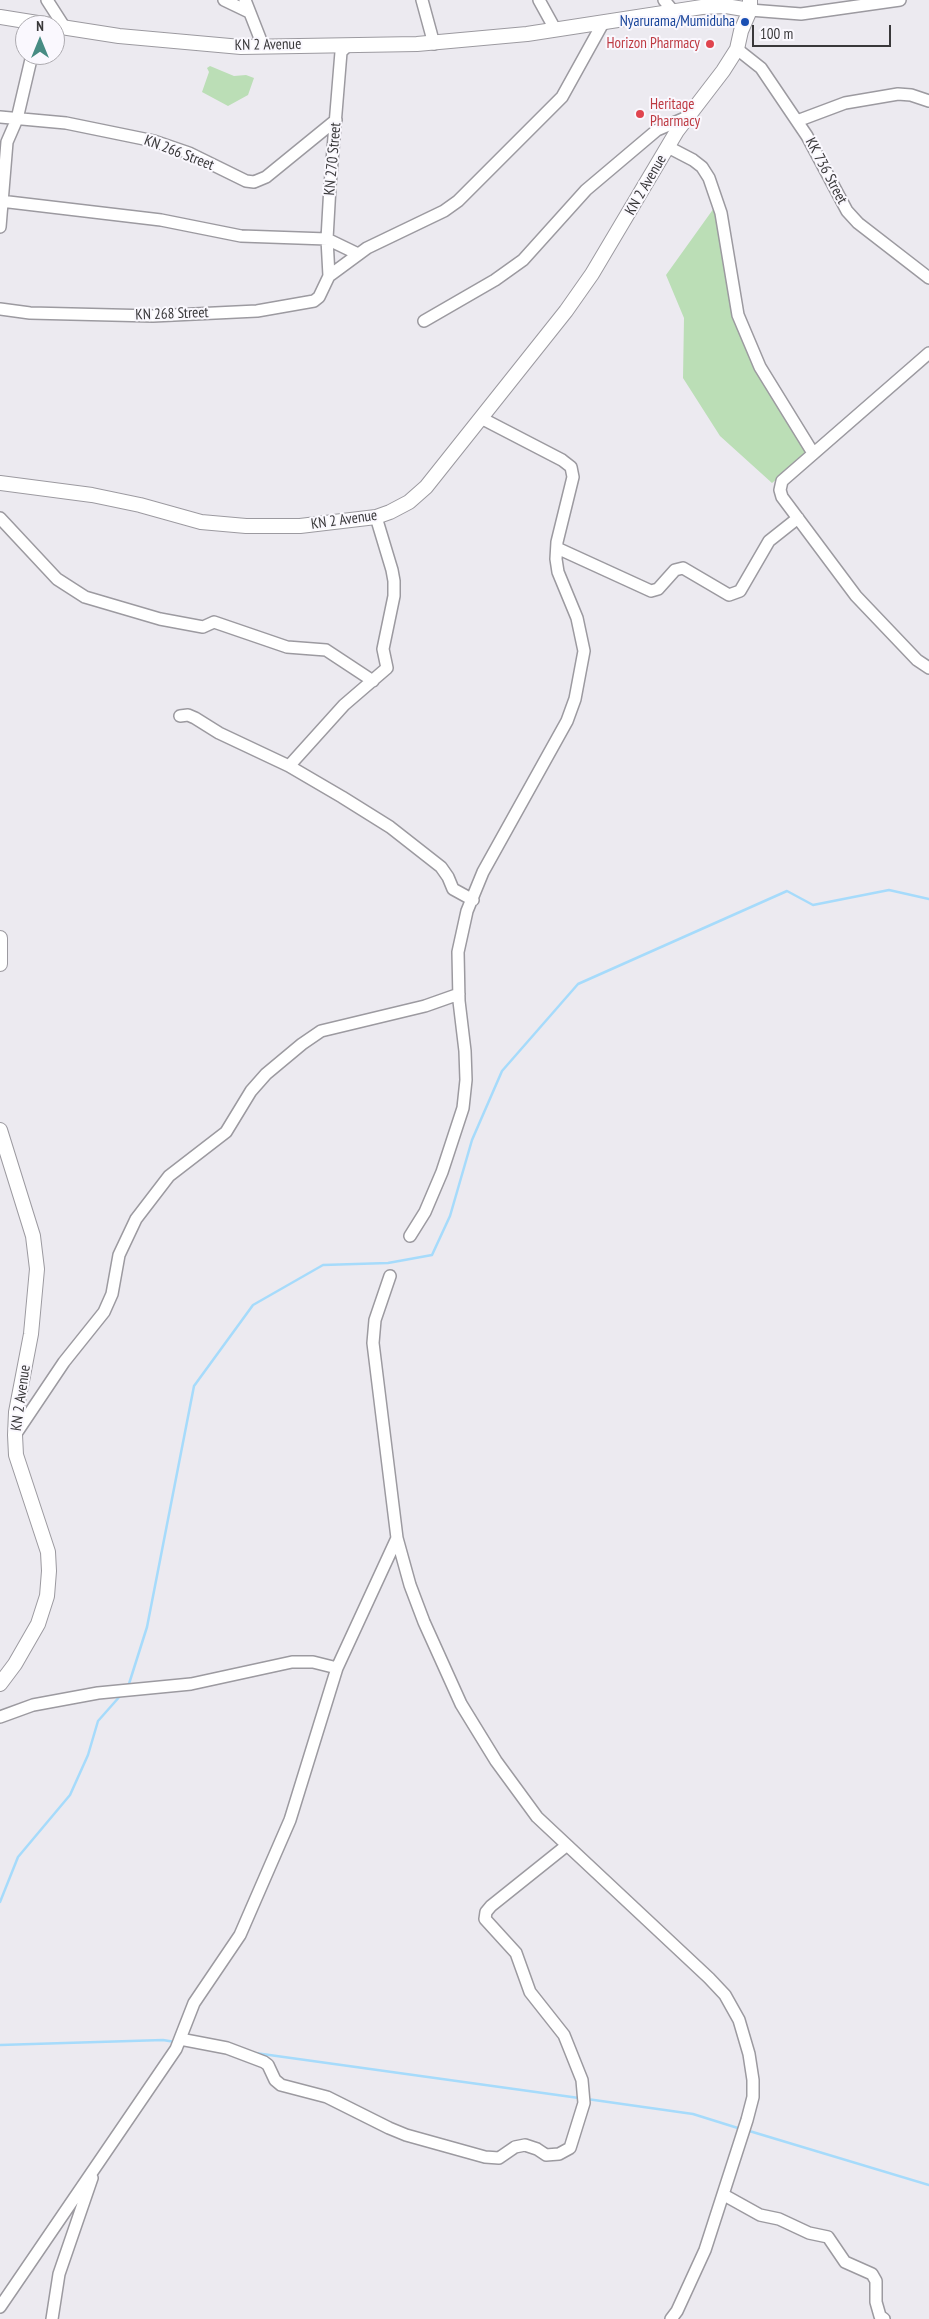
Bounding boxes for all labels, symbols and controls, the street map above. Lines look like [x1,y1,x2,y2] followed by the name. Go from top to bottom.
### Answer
[620,13,735,31] place label: Nyarurama/Mumiduha
[15,15,65,65] north arrow
[754,15,893,47] scale bar
[739,16,751,28] marker: Nyarurama/Mumiduha
[36,17,44,35] text: N
[760,24,793,43] text: 100 m
[235,35,301,55] street label: KN 2 Avenue
[607,35,700,53] place label: Horizon Pharmacy
[704,38,716,50] marker: Horizon Pharmacy
[650,96,700,131] place label: Heritage Pharmacy
[634,108,646,120] marker: Heritage Pharmacy
[321,122,345,196] street label: KN 270 Street
[142,131,216,175] street label: KN 266 Street
[801,135,851,207] street label: KK 736 Street
[622,152,670,218] street label: KN 2 Avenue
[135,304,209,324] street label: KN 268 Street
[310,506,378,534] street label: KN 2 Avenue
[7,1364,35,1432] street label: KN 2 Avenue

